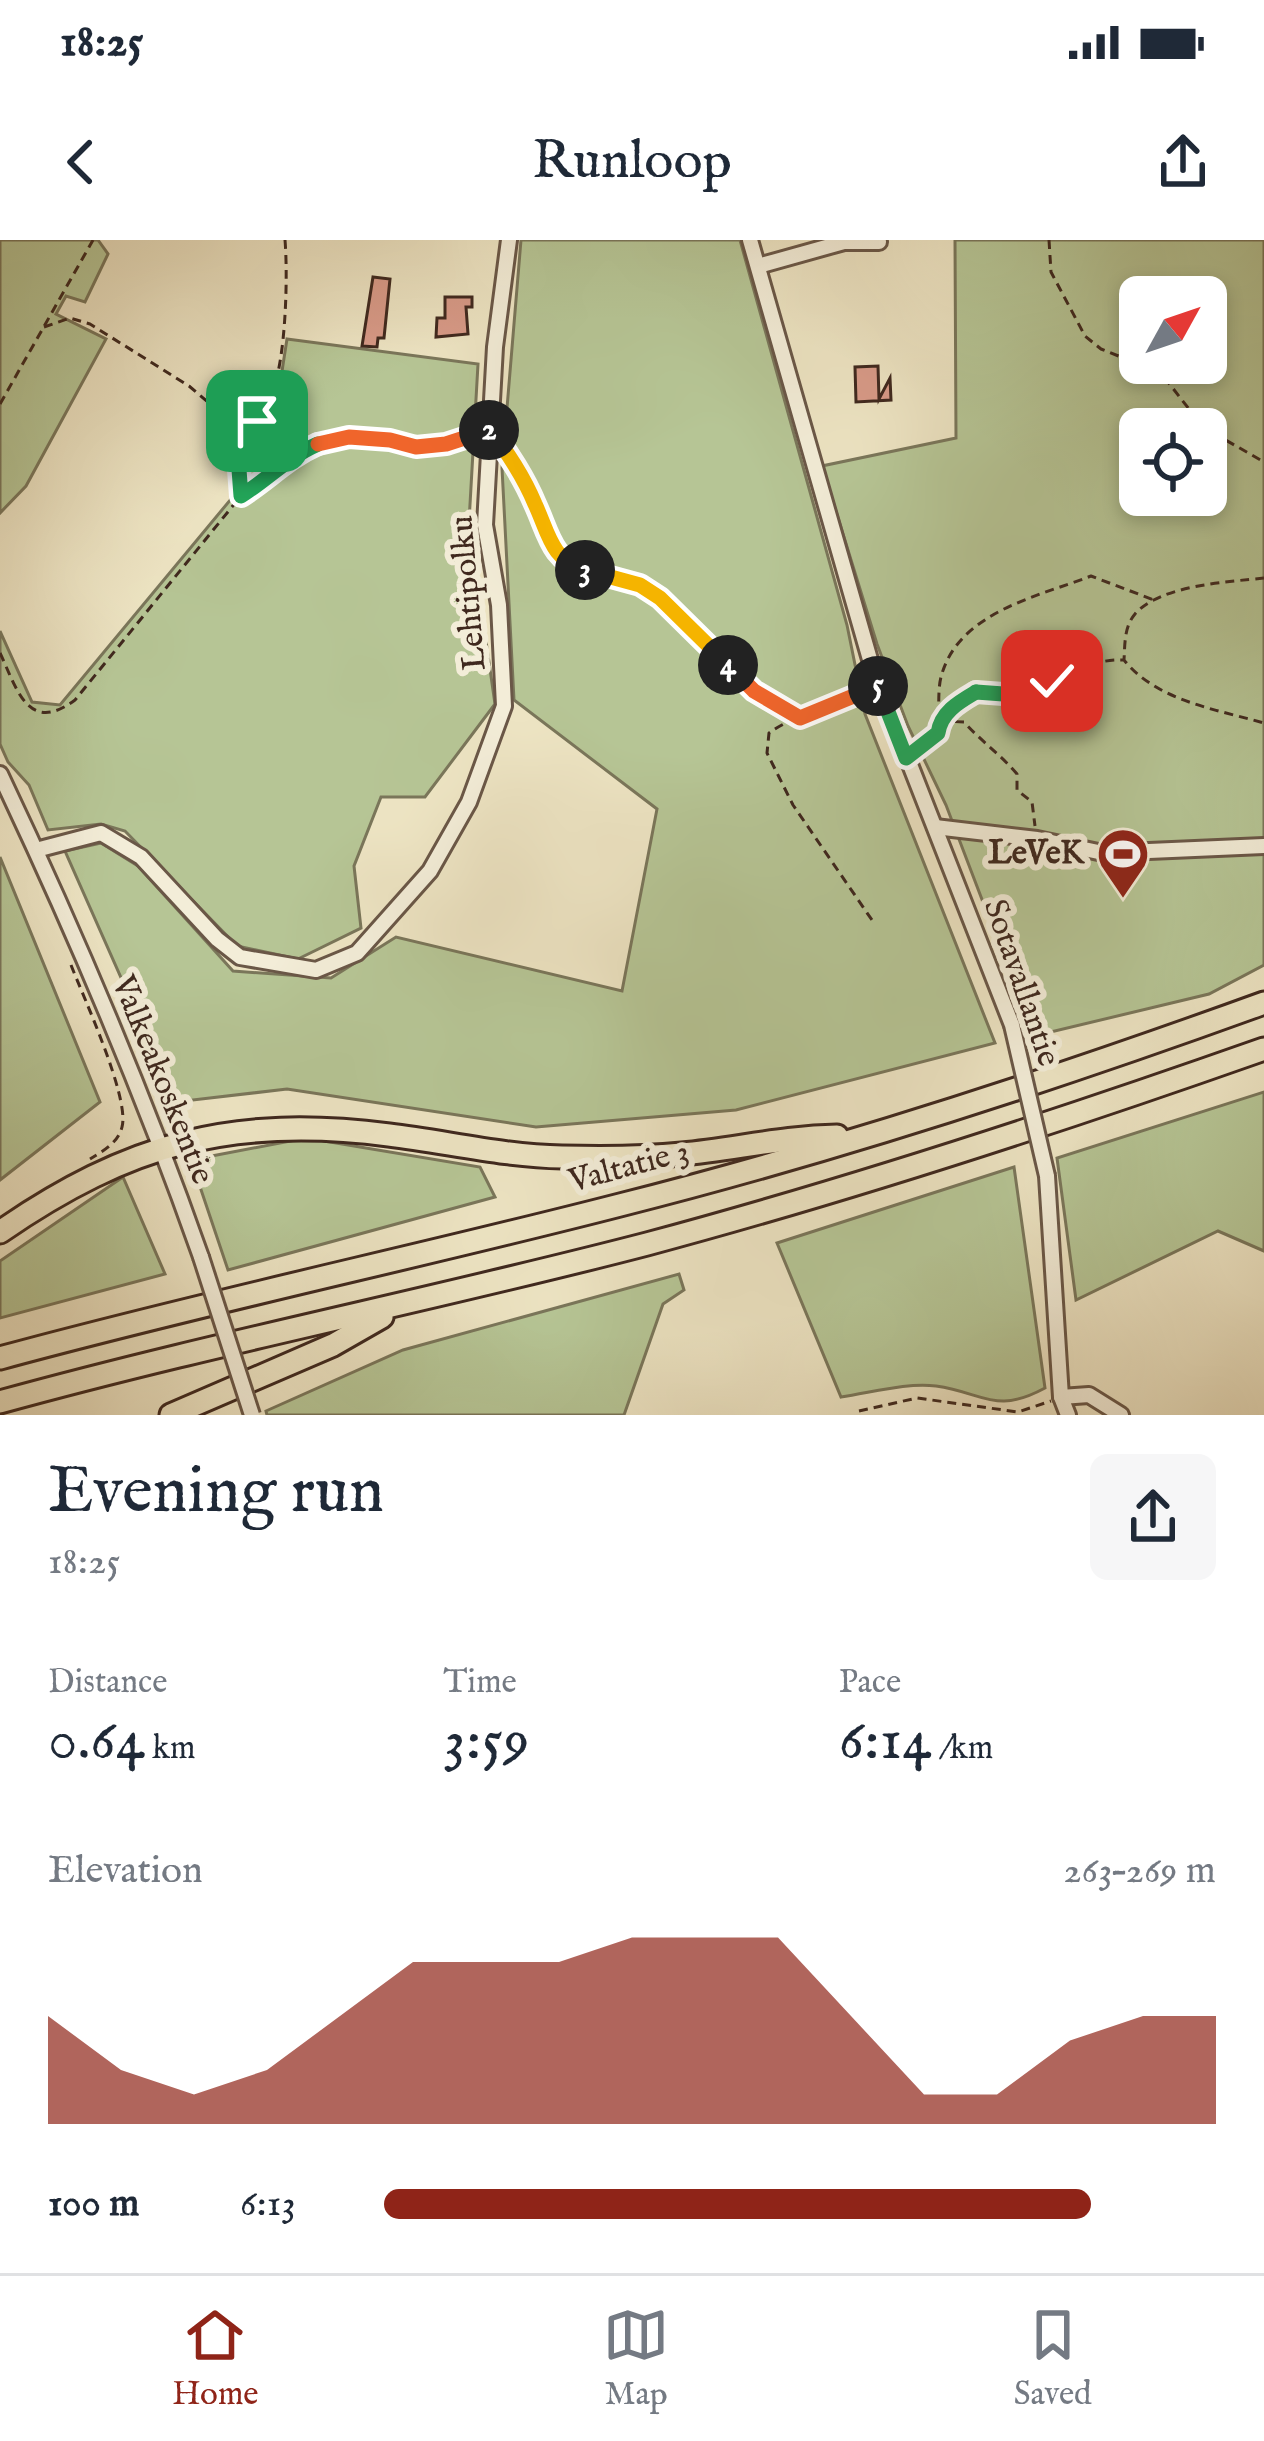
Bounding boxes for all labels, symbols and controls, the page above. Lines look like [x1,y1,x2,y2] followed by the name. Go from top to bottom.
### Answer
[60,14,144,71] text: 18:25
[532,128,732,197] text: Runloop
[48,129,114,195] icon: back
[1150,129,1216,195] icon: share
[1119,276,1227,384] north arrow
[1119,276,1227,516] map controls
[206,370,308,472] pin
[224,388,290,454] icon: arrive
[459,400,519,460] pin: 2
[1119,408,1227,516] button: locate
[481,409,497,451] text: 2
[441,514,497,672] street label: Lehtipolku
[555,540,615,600] pin: 3
[579,549,591,591] text: 3
[1001,630,1103,732] pin
[698,635,758,695] pin: 4
[720,644,736,686] text: 4
[1019,648,1085,714] icon: check
[848,656,908,716] pin: 5
[872,665,884,707] text: 5
[1095,826,1151,900] sports icon: LeVeK
[988,833,1085,875] place label: LeVeK
[973,894,1069,1072] street label: Sotavallantie
[101,968,223,1191] street label: Valkeakoskentie
[563,1131,694,1203] street label: Valtatie 3
[48,1451,384,1535] text: Evening run
[1090,1454,1216,1580] button: share
[48,1538,120,1587] text: 18:25
[48,1662,167,1704] text: Distance
[443,1662,517,1704] text: Time
[839,1662,901,1704] text: Pace
[48,1704,145,1780] text: 0.64
[443,1704,530,1780] text: 3:59
[839,1704,932,1780] text: 6:14
[145,1728,195,1770] text: km
[932,1728,993,1770] text: /km
[48,1847,203,1896] text: Elevation
[1063,1847,1216,1896] text: 263–269 m
[48,2180,139,2229] text: 100 m
[240,2180,296,2229] text: 6:13
[172,2302,258,2416] tab: Home
[603,2302,669,2416] tab: Map
[1014,2302,1092,2416] tab: Saved

